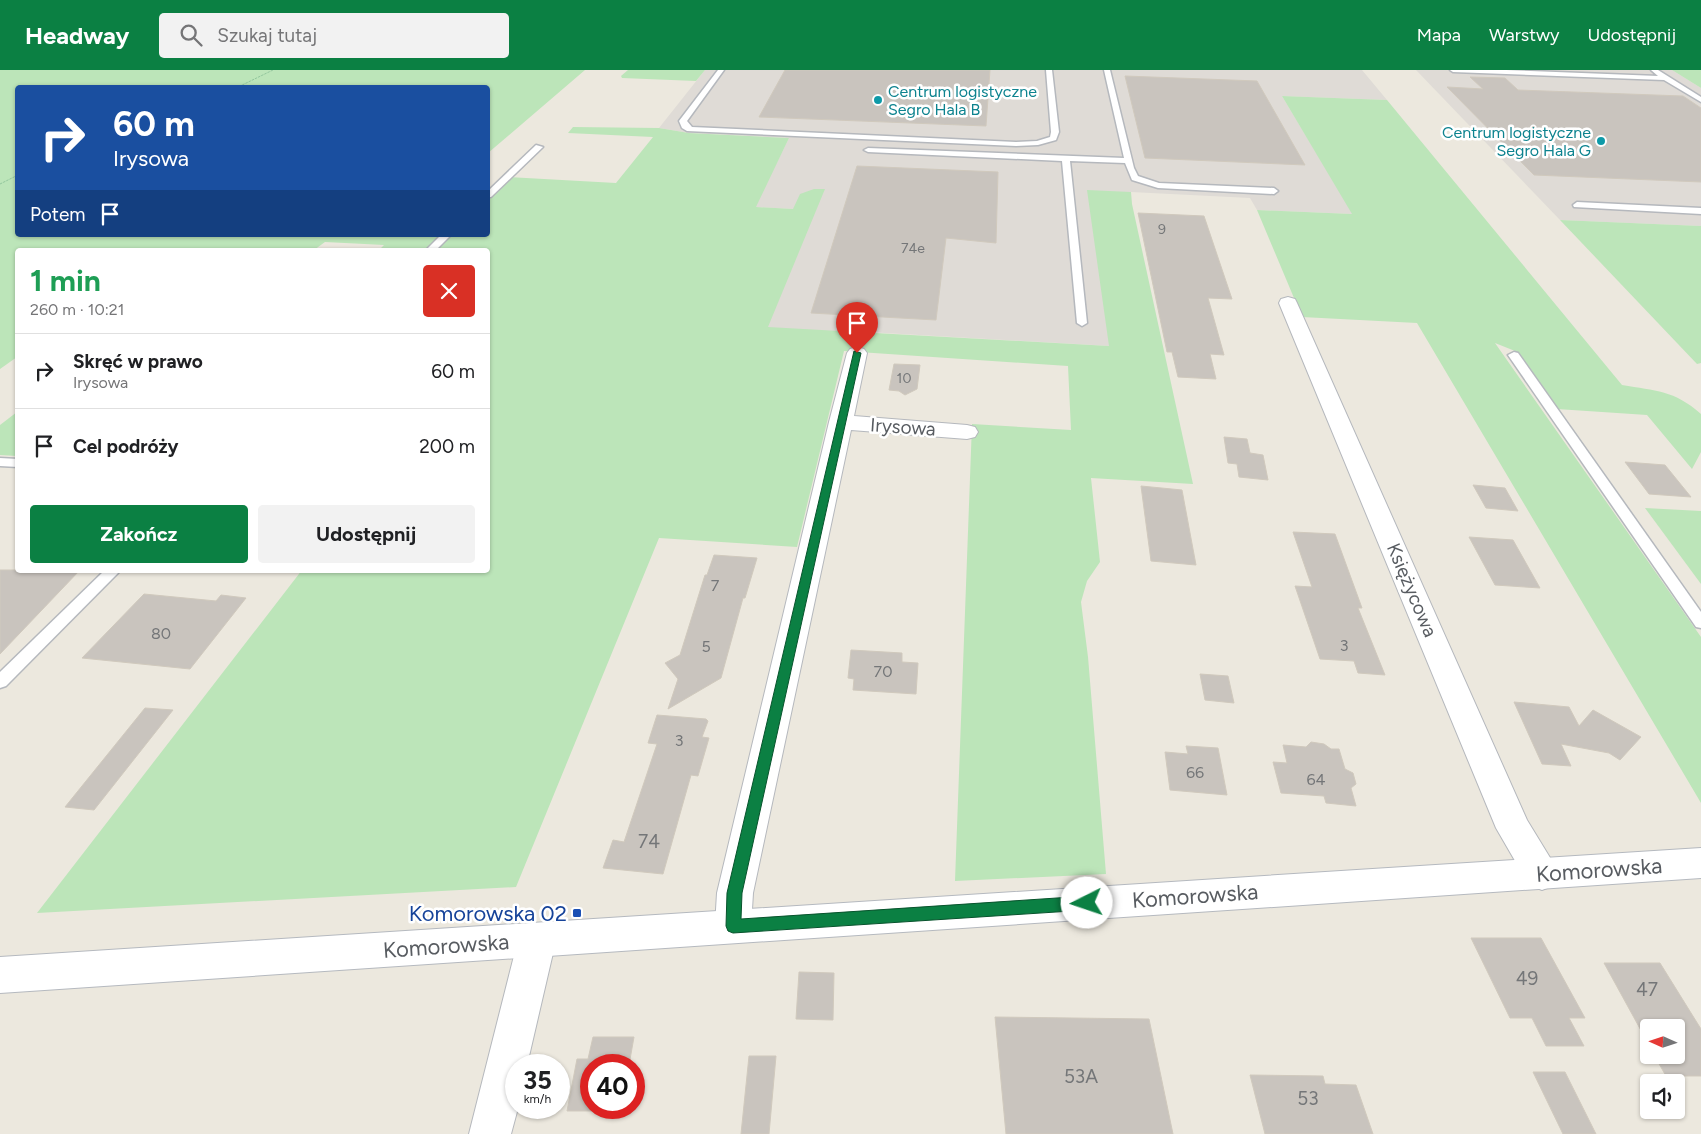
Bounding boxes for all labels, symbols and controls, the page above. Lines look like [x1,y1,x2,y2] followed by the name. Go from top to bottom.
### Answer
[159,13,509,58] search box
[25,21,129,50] text: Headway
[177,21,205,49] icon: search
[217,24,317,47] text: Szukaj tutaj
[1417,24,1461,46] text: Mapa
[1489,24,1560,46] text: Warstwy
[1588,24,1676,46] text: Udostępnij
[888,82,1037,119] place label: Centrum logistyczne Segro Hala B
[872,94,884,106] marker: Centrum logistyczne Segro Hala B
[113,103,195,145] text: 60 m
[30,105,95,170] icon: right
[1442,123,1591,160] place label: Centrum logistyczne Segro Hala G
[1595,135,1607,147] marker: Centrum logistyczne Segro Hala G
[113,145,189,172] text: Irysowa
[96,200,124,228] icon: arrive
[30,203,86,226] text: Potem
[1158,221,1166,238] house number: 9
[901,240,925,257] house number: 74e
[30,262,101,299] text: 1 min
[423,265,475,317] button: close
[30,300,124,319] text: 260 m · 10:21
[836,302,878,353] pin
[843,309,871,337] icon: arrive
[73,350,203,373] text: Skręć w prawo
[30,357,58,385] icon: right
[431,360,475,383] text: 60 m
[897,370,911,387] house number: 10
[73,373,128,392] text: Irysowa
[869,413,937,441] street label: Irysowa
[30,432,58,460] icon: arrive
[73,435,179,458] text: Cel podróży
[419,435,475,458] text: 200 m
[30,505,248,563] button: Zakończ
[258,505,475,563] button: Udostępnij
[1382,540,1442,640] street label: Księżycowa
[711,576,720,595] house number: 7
[151,624,171,643] house number: 80
[1340,636,1348,655] house number: 3
[701,637,711,656] house number: 5
[874,662,892,681] house number: 70
[675,731,683,750] house number: 3
[1186,763,1204,782] house number: 66
[1307,770,1326,789] house number: 64
[638,830,660,853] house number: 74
[1535,852,1663,888] street label: Komorowska
[1060,876,1112,928] position arrow
[1131,878,1259,914] street label: Komorowska
[409,900,567,927] place label: Komorowska 02
[571,907,583,919] marker: Komorowska 02
[382,928,510,964] street label: Komorowska
[1516,967,1538,990] house number: 49
[1636,978,1658,1001] house number: 47
[1640,1019,1685,1064] north arrow
[1640,1019,1685,1119] map controls
[580,1054,645,1119] speed limit sign: 40
[523,1065,552,1095] text: 35
[1064,1065,1098,1088] house number: 53A
[1640,1074,1685,1119] button: sound
[1297,1087,1319,1110] house number: 53
[524,1092,551,1106] text: km/h

